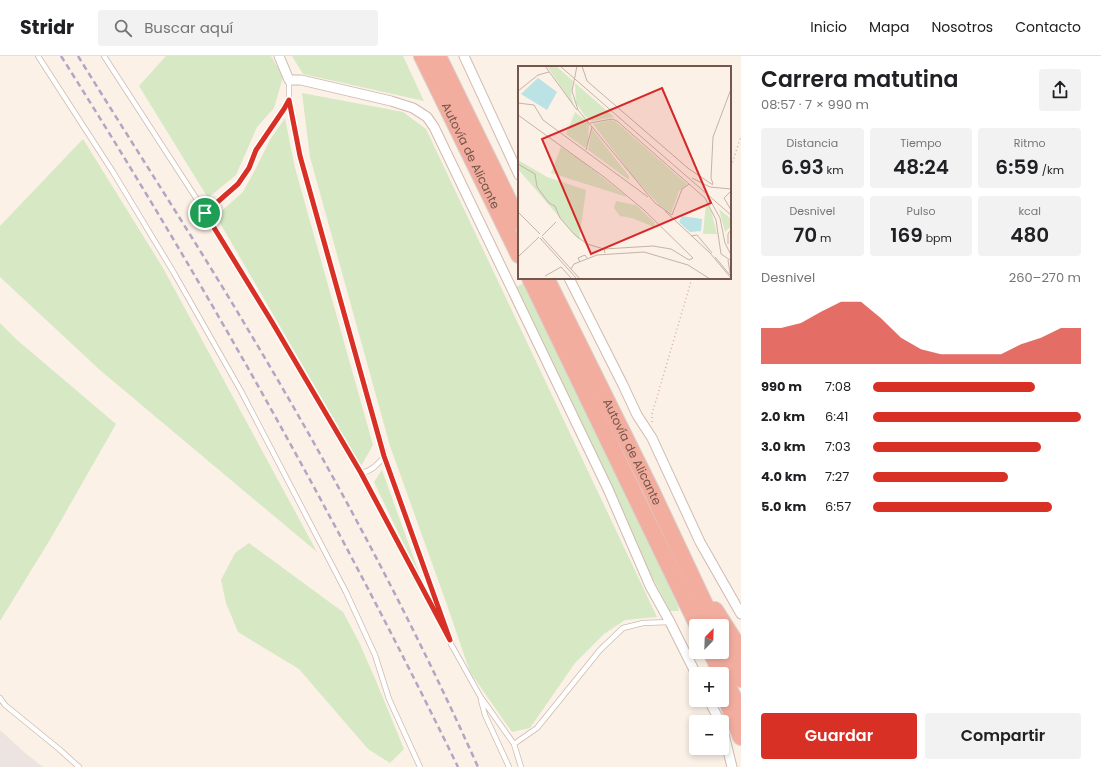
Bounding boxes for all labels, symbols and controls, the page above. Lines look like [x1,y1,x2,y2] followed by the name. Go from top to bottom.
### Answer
[98,10,378,46] search box
[20,14,74,41] text: Stridr
[112,17,134,39] icon: search
[144,17,233,38] text: Buscar aquí
[810,17,847,37] text: Inicio
[869,17,910,37] text: Mapa
[932,17,993,37] text: Nosotros
[1015,17,1081,37] text: Contacto
[761,64,958,95] text: Carrera matutina
[518,66,731,279] inset map
[1039,69,1081,111] button: share
[761,95,869,114] text: 08:57 · 7 × 990 m
[438,99,504,212] street label: Autovía de Alicante
[787,135,838,151] text: Distancia
[900,135,942,151] text: Tiempo
[1014,135,1046,151] text: Ritmo
[781,153,824,181] text: 6.93
[893,153,949,181] text: 48:24
[995,153,1039,181] text: 6:59
[824,162,844,178] text: km
[1039,162,1064,178] text: /km
[188,196,222,230] pin
[194,202,216,224] icon: arrive
[789,203,835,219] text: Desnivel
[907,203,935,219] text: Pulso
[1018,203,1041,219] text: kcal
[793,221,817,249] text: 70
[890,221,923,249] text: 169
[1010,221,1049,249] text: 480
[817,230,831,246] text: m
[923,230,952,246] text: bpm
[761,268,815,287] text: Desnivel
[1009,268,1081,287] text: 260–270 m
[761,377,802,396] text: 990 m
[825,377,851,396] text: 7:08
[599,396,666,508] street label: Autovía de Alicante
[761,407,805,426] text: 2.0 km
[825,407,848,426] text: 6:41
[761,437,806,456] text: 3.0 km
[825,437,851,456] text: 7:03
[761,467,807,486] text: 4.0 km
[825,467,849,486] text: 7:27
[761,497,806,516] text: 5.0 km
[825,497,851,516] text: 6:57
[689,619,729,659] north arrow
[689,619,729,755] map controls
[689,667,729,707] button: +
[761,713,917,759] button: Guardar
[925,713,1081,759] button: Compartir
[689,715,729,755] button: −

